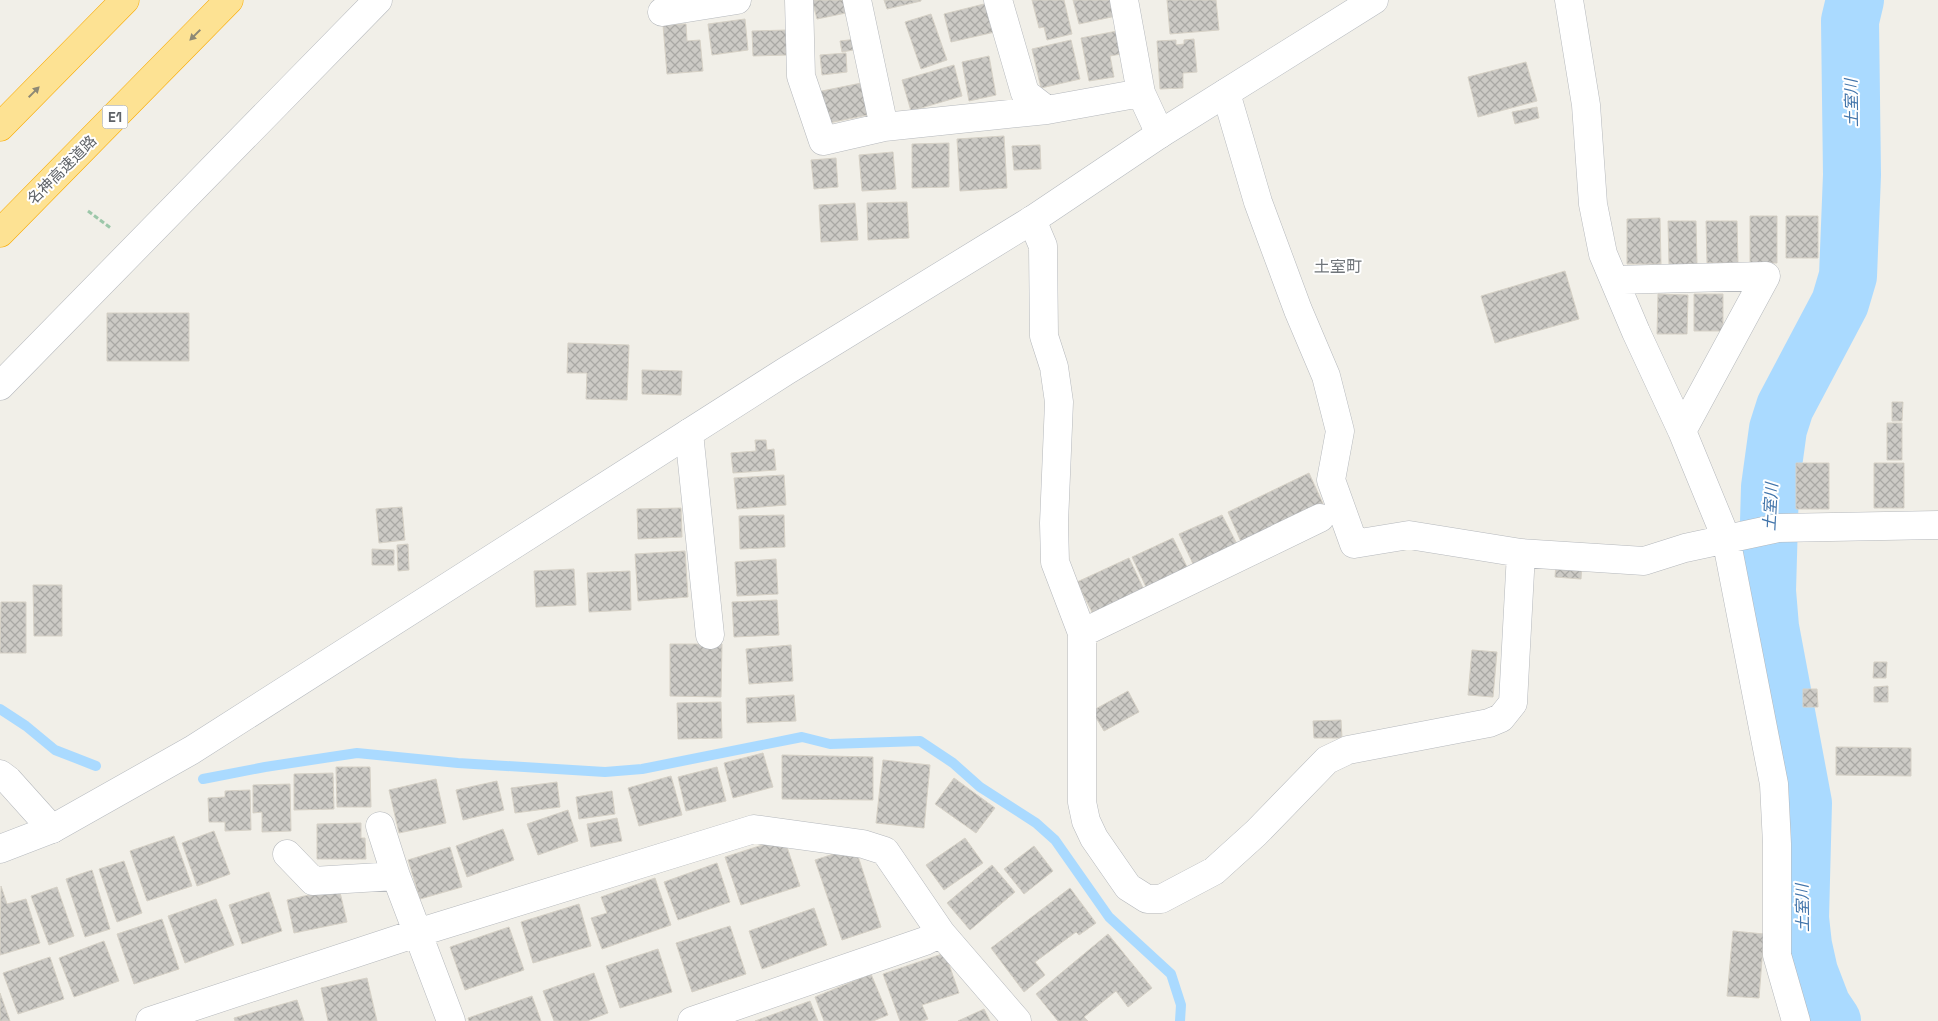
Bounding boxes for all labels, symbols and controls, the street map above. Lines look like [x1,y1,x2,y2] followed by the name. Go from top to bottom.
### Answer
[189,29,201,41] one-way arrow
[1841,77,1862,127] water label: 土室川
[28,86,40,98] one-way arrow
[102,105,128,128] road number: E1
[23,131,100,208] street label: 名神高速道路
[1314,256,1362,277] district label: 土室町
[1759,481,1782,532] water label: 土室川
[1792,882,1813,932] water label: 土室川

